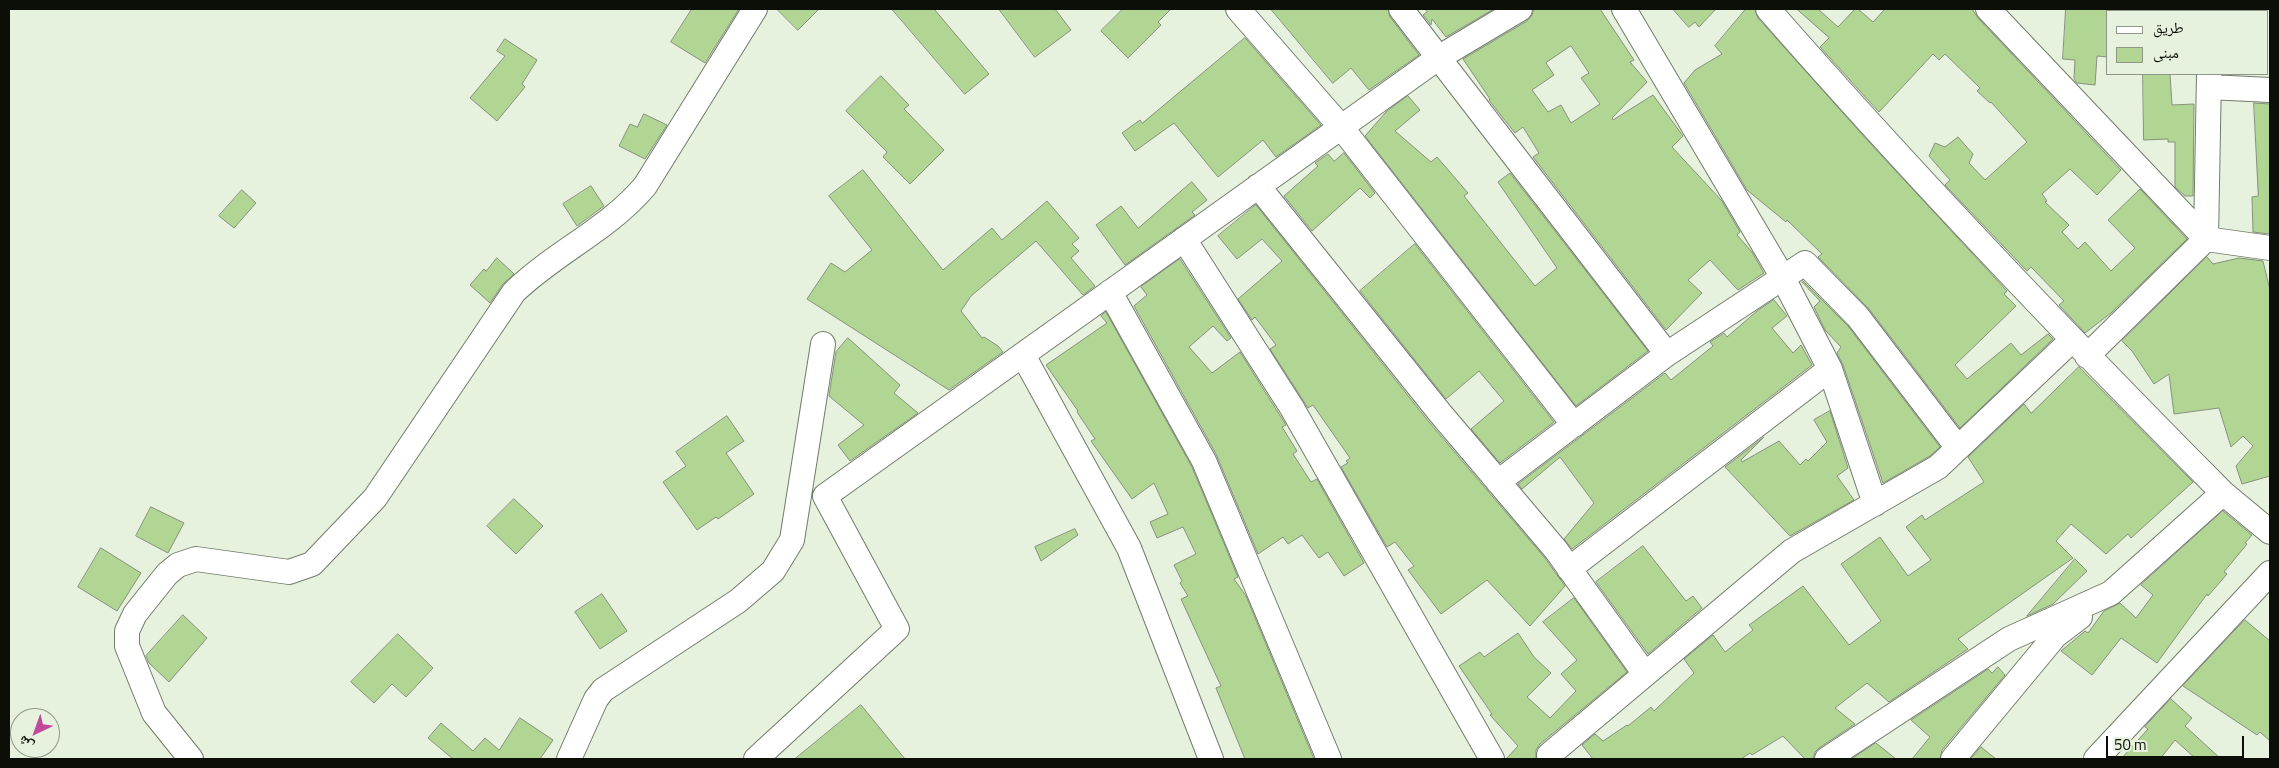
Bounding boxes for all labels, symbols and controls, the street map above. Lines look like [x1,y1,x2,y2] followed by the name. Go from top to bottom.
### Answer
[2106,10,2269,75] legend
[2153,16,2184,39] text: طريق
[2153,41,2179,64] text: مبنى
[10,708,60,758] north arrow
[2109,726,2246,758] scale bar
[13,731,38,757] text: ش
[2114,733,2147,756] text: 50 m

